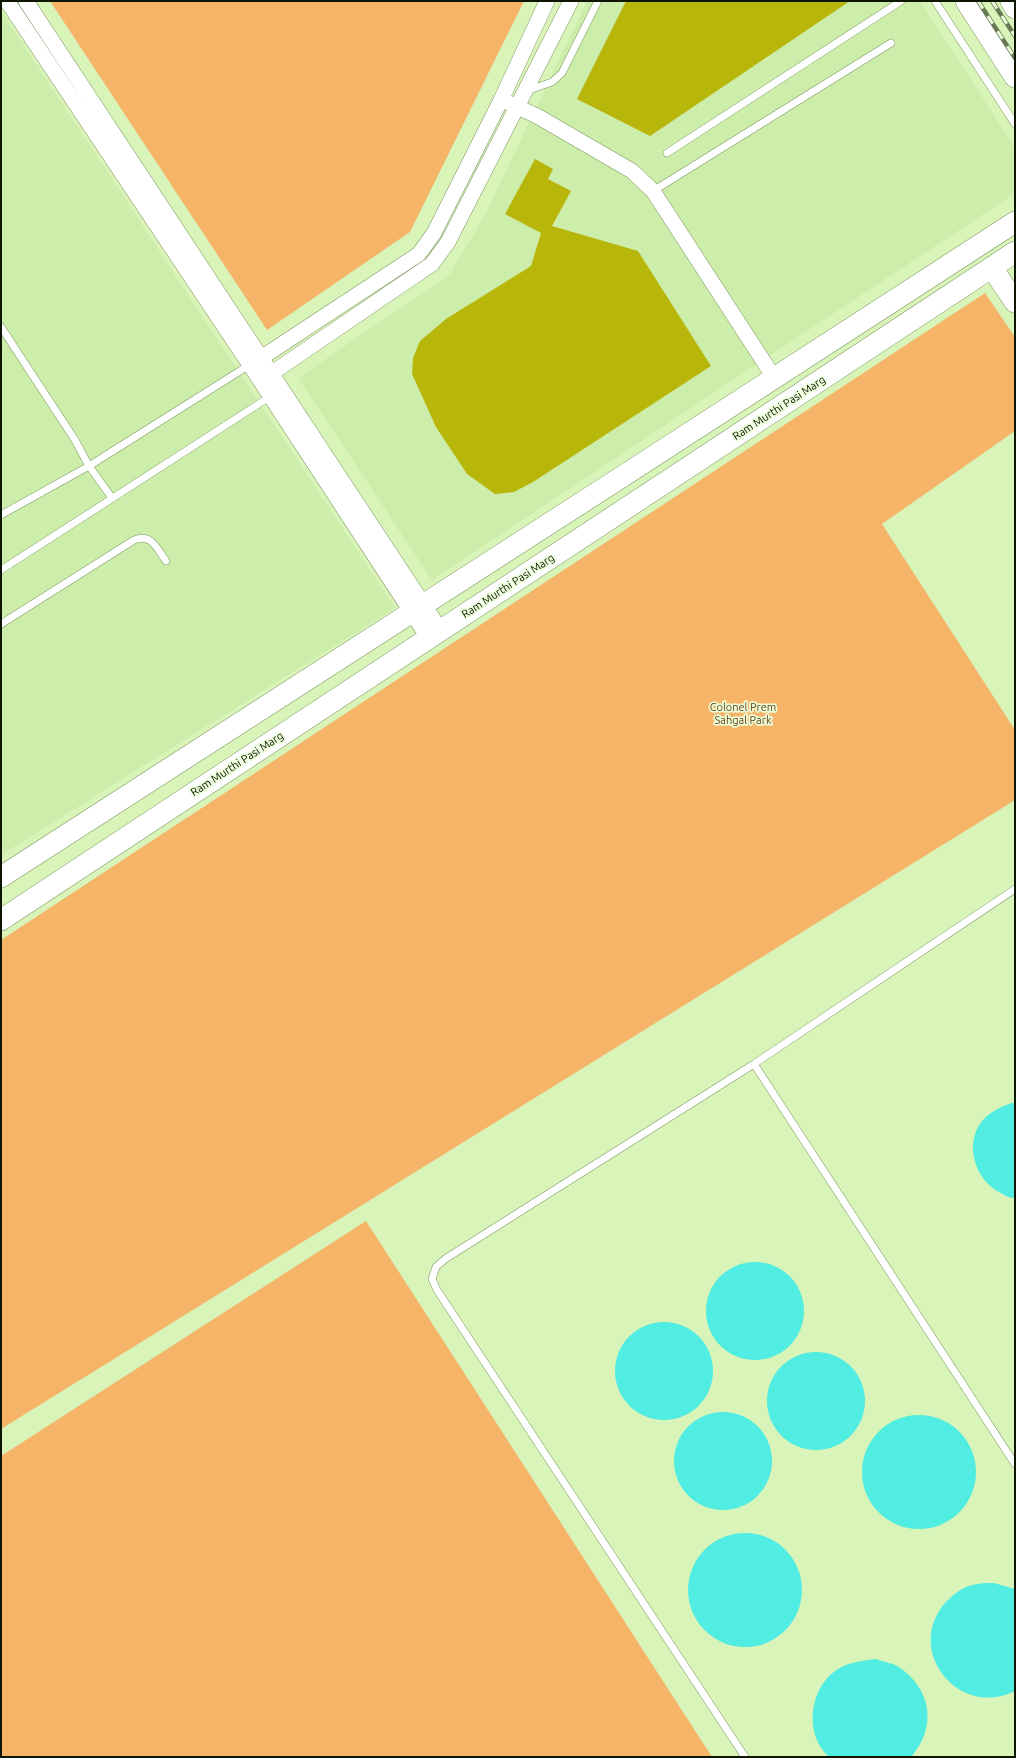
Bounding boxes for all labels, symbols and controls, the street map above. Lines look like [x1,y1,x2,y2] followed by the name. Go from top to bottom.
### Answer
[730,373,828,443] street label: Ram Murthi Pasi Marg
[459,551,557,621] street label: Ram Murthi Pasi Marg
[710,700,776,726] park label: Colonel Prem Sahgal Park
[188,729,286,799] street label: Ram Murthi Pasi Marg

